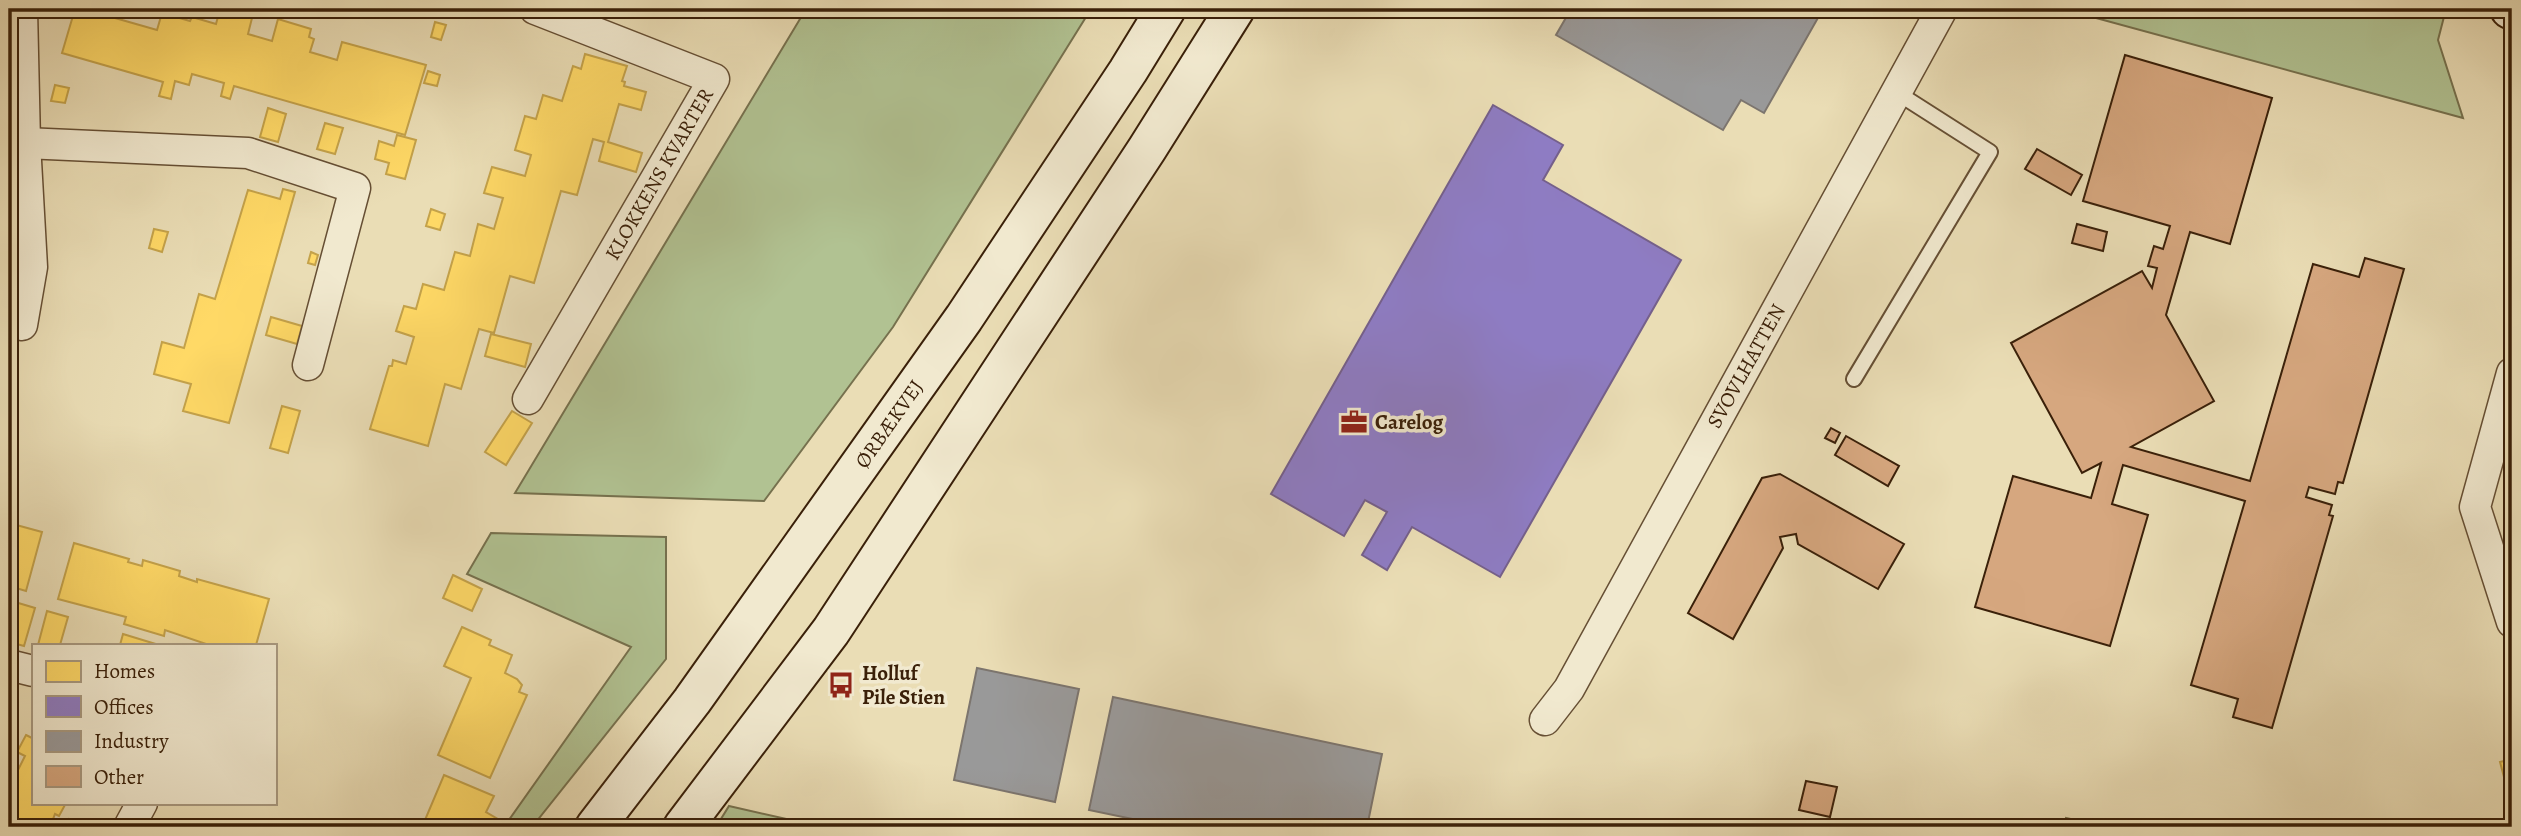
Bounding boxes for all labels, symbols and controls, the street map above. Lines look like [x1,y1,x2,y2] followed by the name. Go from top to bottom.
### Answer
[598,83,720,265] street label: KLOKKENS KVARTER
[1700,299,1792,433] street label: SVOVLHATTEN
[848,374,930,474] street label: ØRBÆKVEJ
[1339,407,1369,437] office icon: Carelog
[1375,408,1443,436] place label: Carelog
[32,644,276,804] legend
[94,657,155,685] text: Homes
[862,659,945,711] place label: Holluf Pile Stien
[826,670,856,700] bus stop icon: Holluf Pile Stien
[94,693,154,721] text: Offices
[94,727,169,755] text: Industry
[94,763,144,791] text: Other

